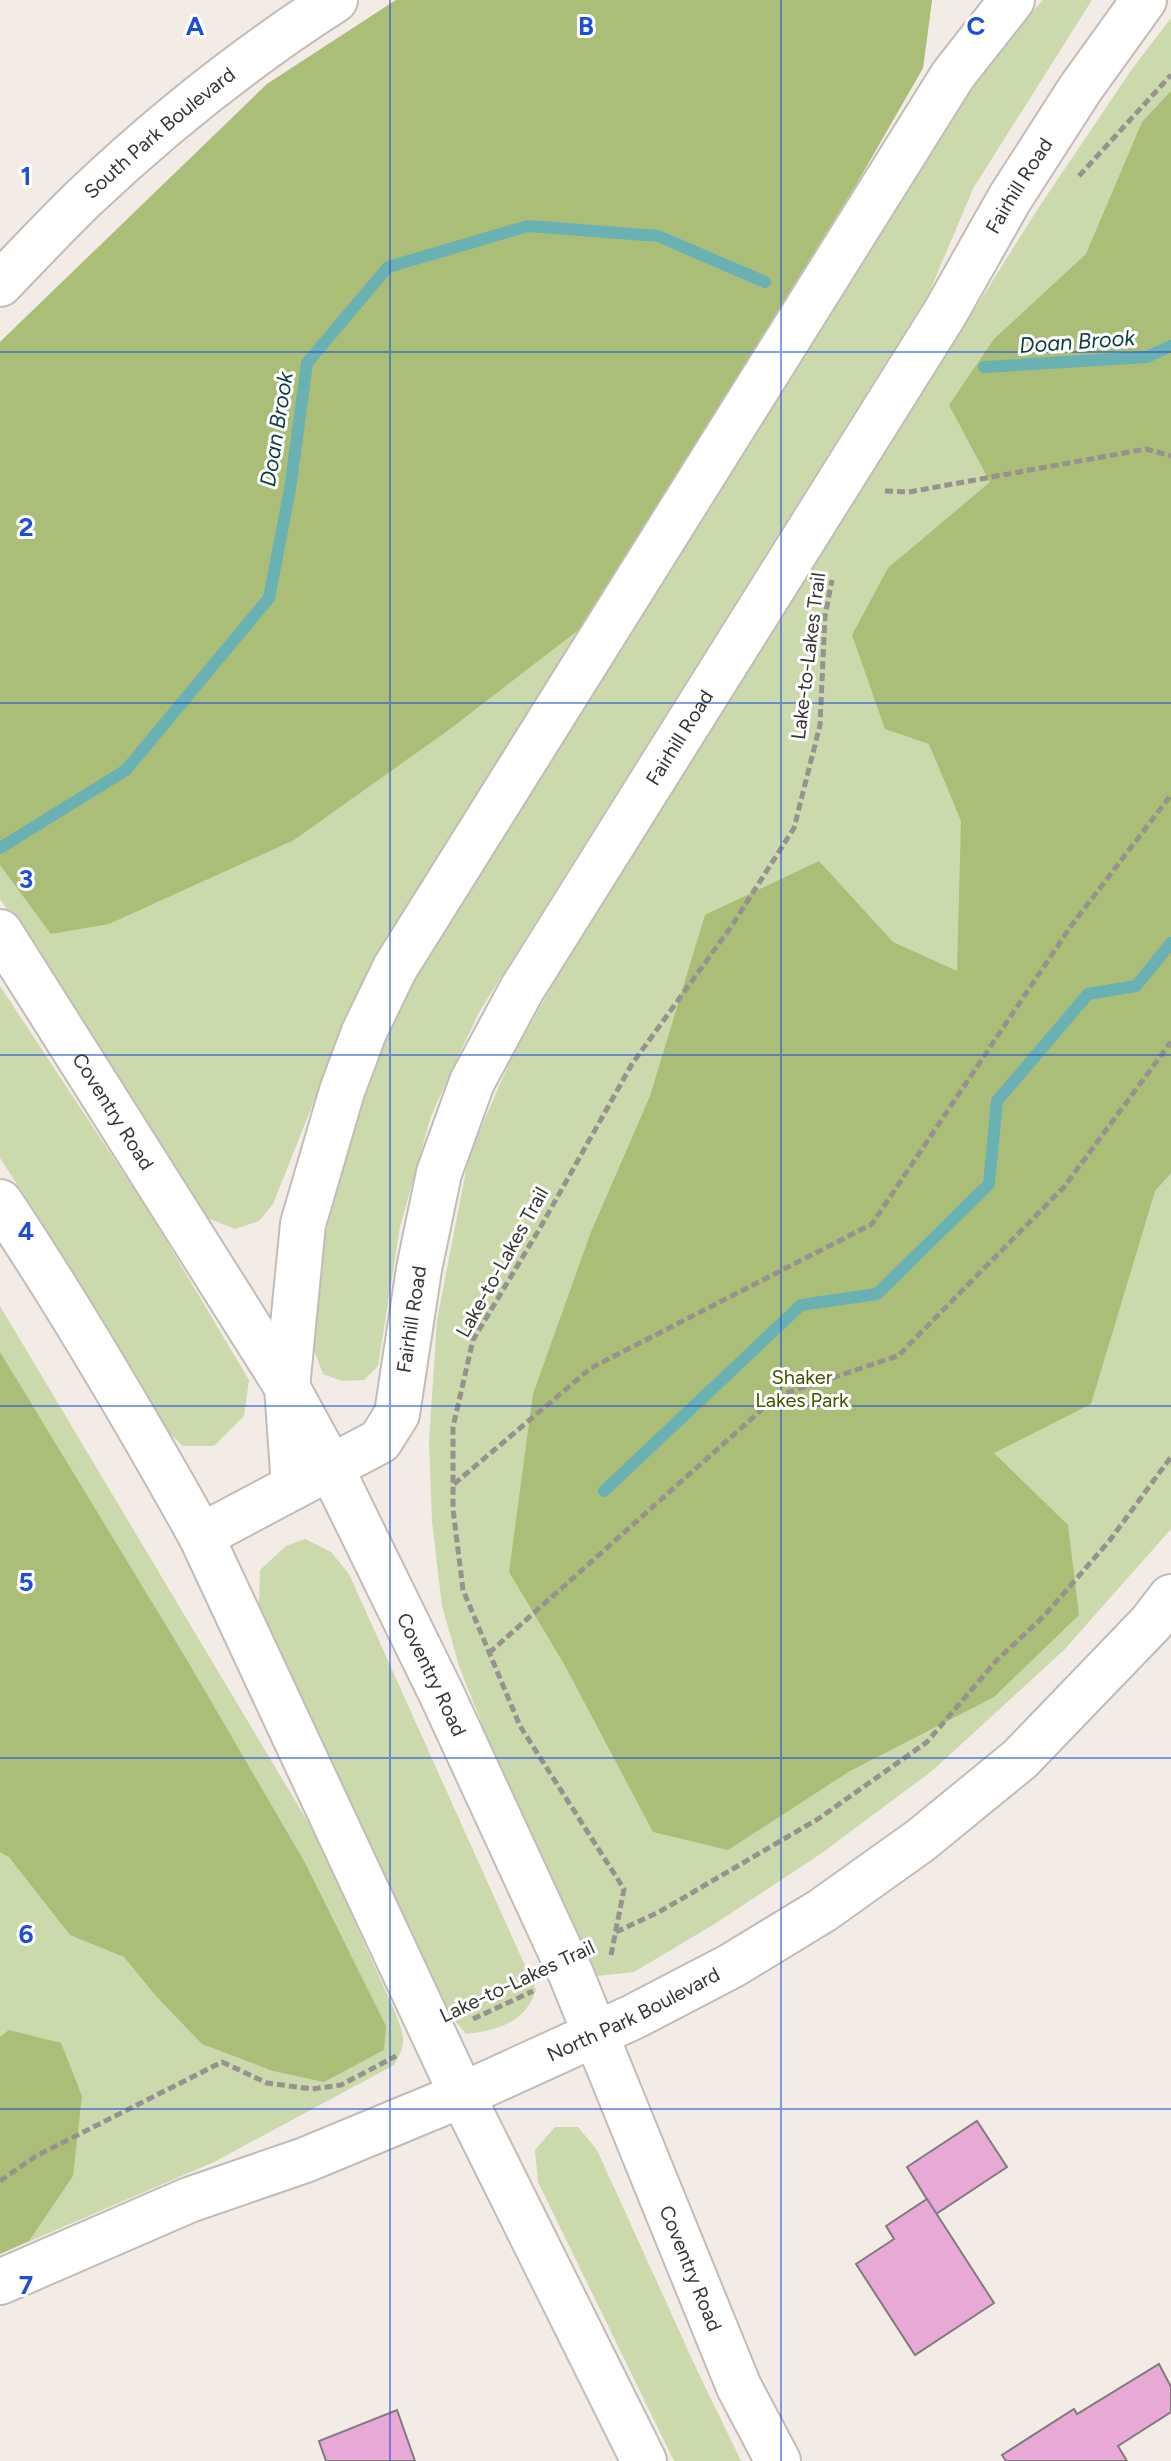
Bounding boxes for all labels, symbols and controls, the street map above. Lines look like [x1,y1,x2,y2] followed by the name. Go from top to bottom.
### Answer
[186,10,205,42] text: A
[578,10,594,42] text: B
[967,10,986,42] text: C
[79,62,240,204] street label: South Park Boulevard
[980,133,1057,238] street label: Fairhill Road
[21,160,31,192] text: 1
[1018,324,1137,359] water label: Doan Brook
[254,369,299,488] water label: Doan Brook
[18,511,34,543] text: 2
[786,571,830,741] street label: Lake-to-Lakes Trail
[641,685,718,790] street label: Fairhill Road
[19,863,33,895] text: 3
[67,1048,159,1174] street label: Coventry Road
[451,1183,553,1341] street label: Lake-to-Lakes Trail
[18,1215,34,1247] text: 4
[391,1264,431,1375] street label: Fairhill Road
[755,1365,849,1412] park label: Shaker Lakes Park
[18,1566,34,1598] text: 5
[392,1609,471,1740] street label: Coventry Road
[18,1918,34,1950] text: 6
[436,1935,598,2027] street label: Lake-to-Lakes Trail
[543,1962,724,2067] street label: North Park Boulevard
[654,2202,727,2335] street label: Coventry Road
[19,2269,33,2301] text: 7

